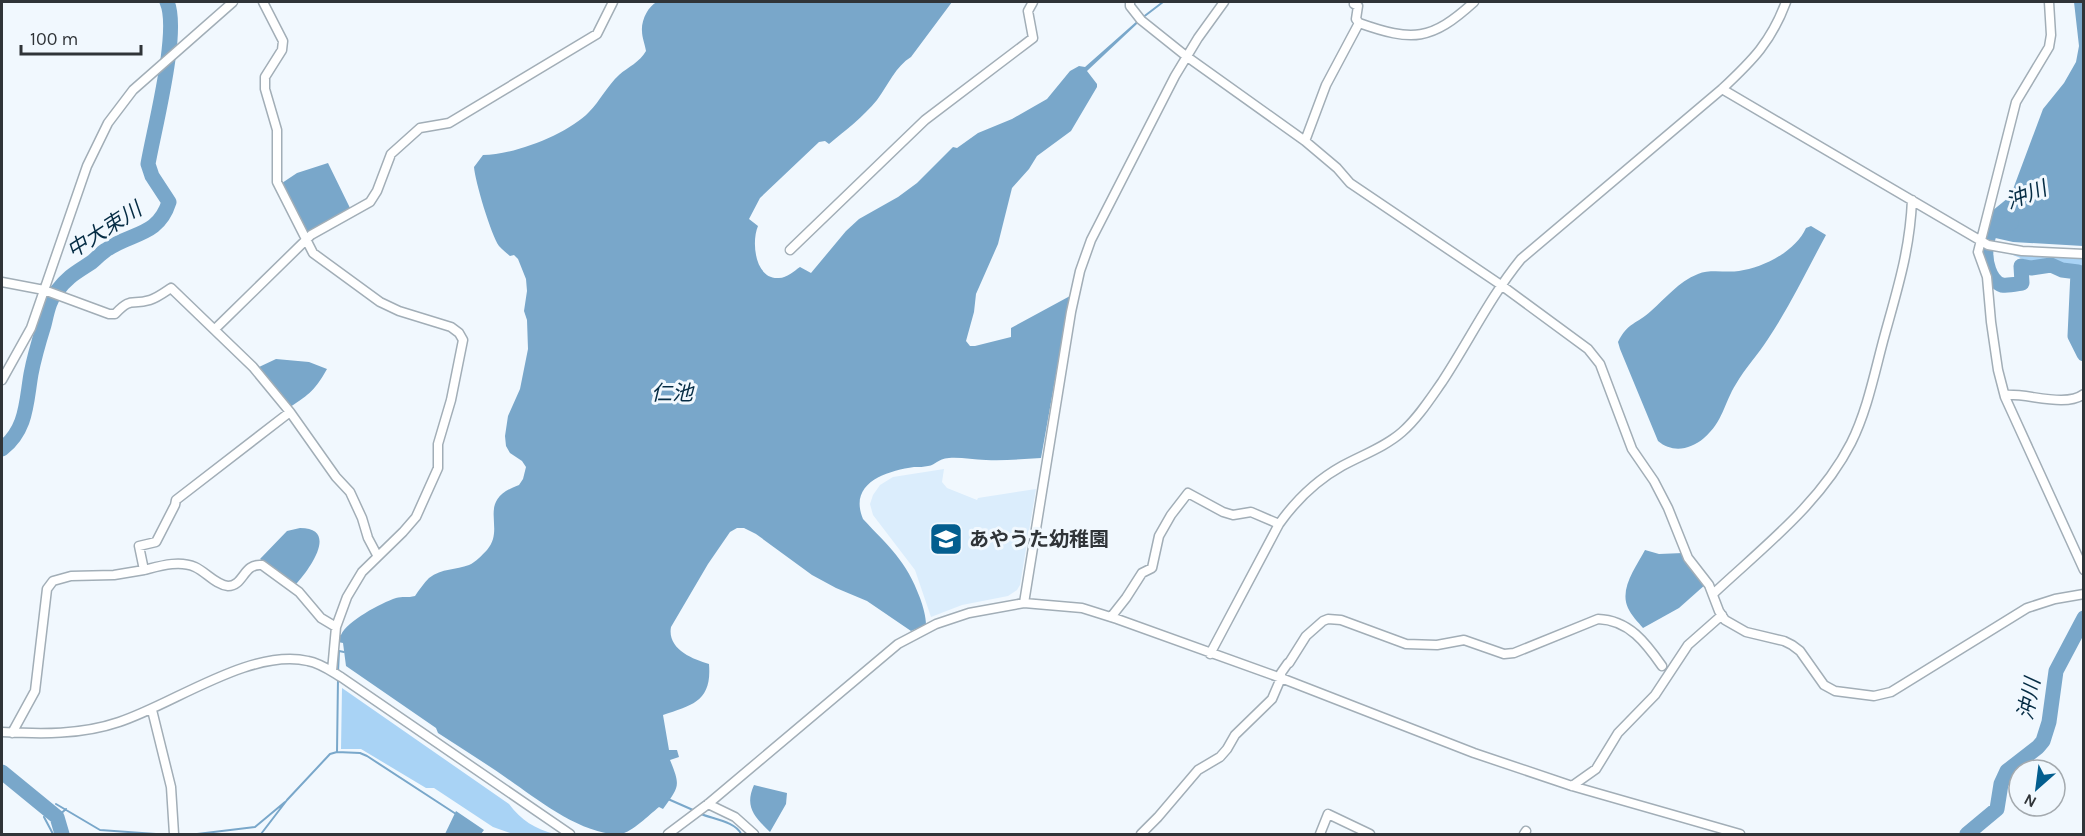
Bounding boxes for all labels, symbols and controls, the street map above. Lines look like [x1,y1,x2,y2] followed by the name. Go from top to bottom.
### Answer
[21,18,141,56] scale bar
[30,28,78,50] text: 100 m
[2002,176,2052,214] water label: 沖川
[62,196,147,263] water label: 中大束川
[651,381,695,405] water label: 仁池
[928,521,964,557] school or university icon: あやうた幼稚園
[969,528,1109,551] place label: あやうた幼稚園
[2013,674,2045,722] water label: 沖川
[2007,758,2067,818] north arrow
[2021,790,2040,812] text: N

